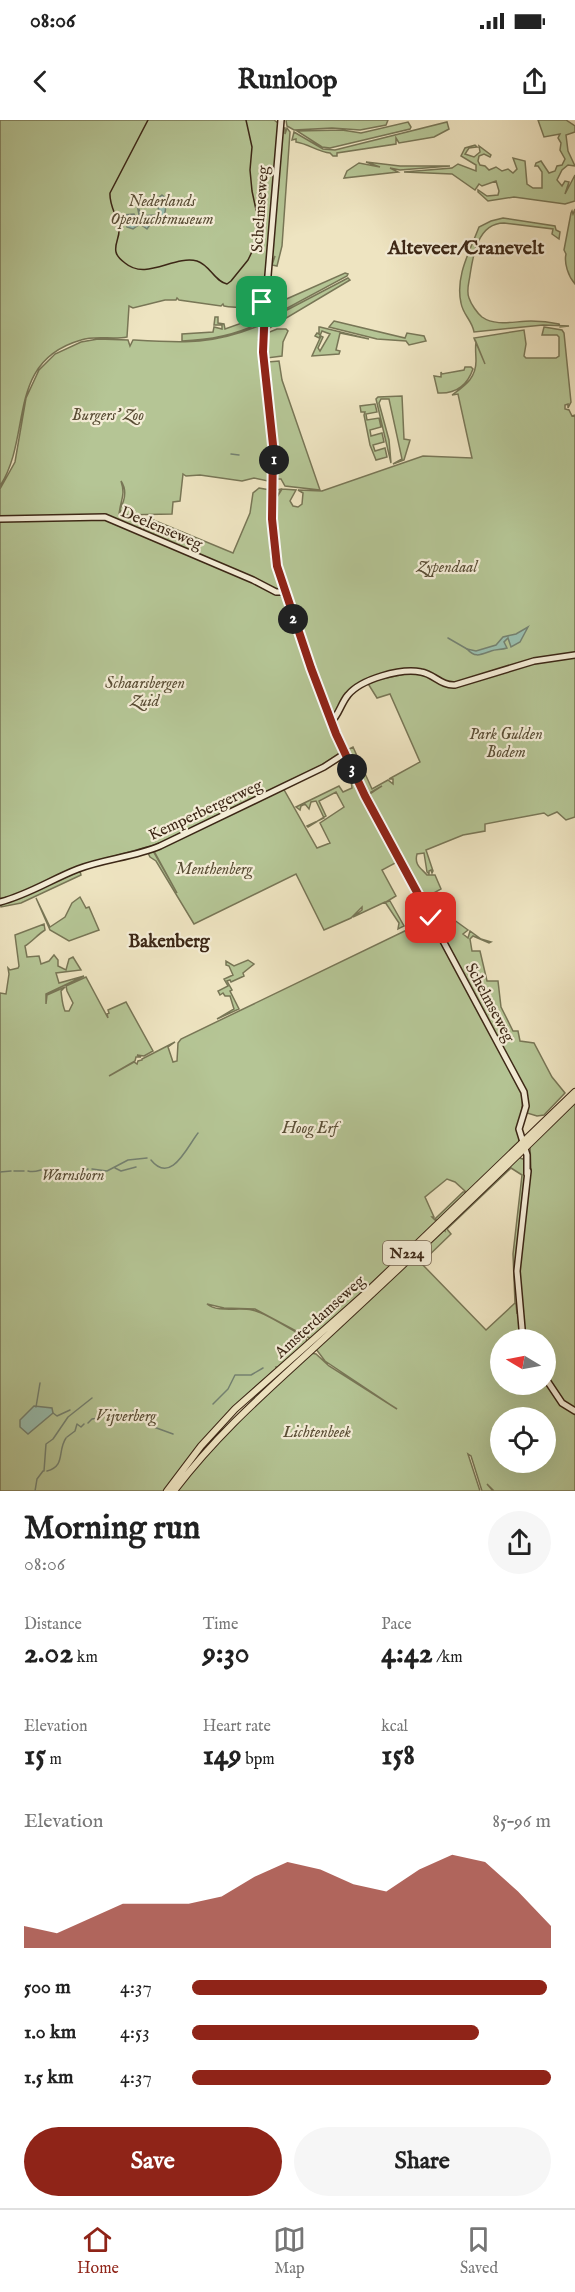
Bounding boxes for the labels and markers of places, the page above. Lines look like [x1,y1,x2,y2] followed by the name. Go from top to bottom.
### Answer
[236,276,287,327] pin
[259,445,289,475] pin: 1
[278,604,308,634] pin: 2
[337,754,367,784] pin: 3
[405,892,456,943] pin

